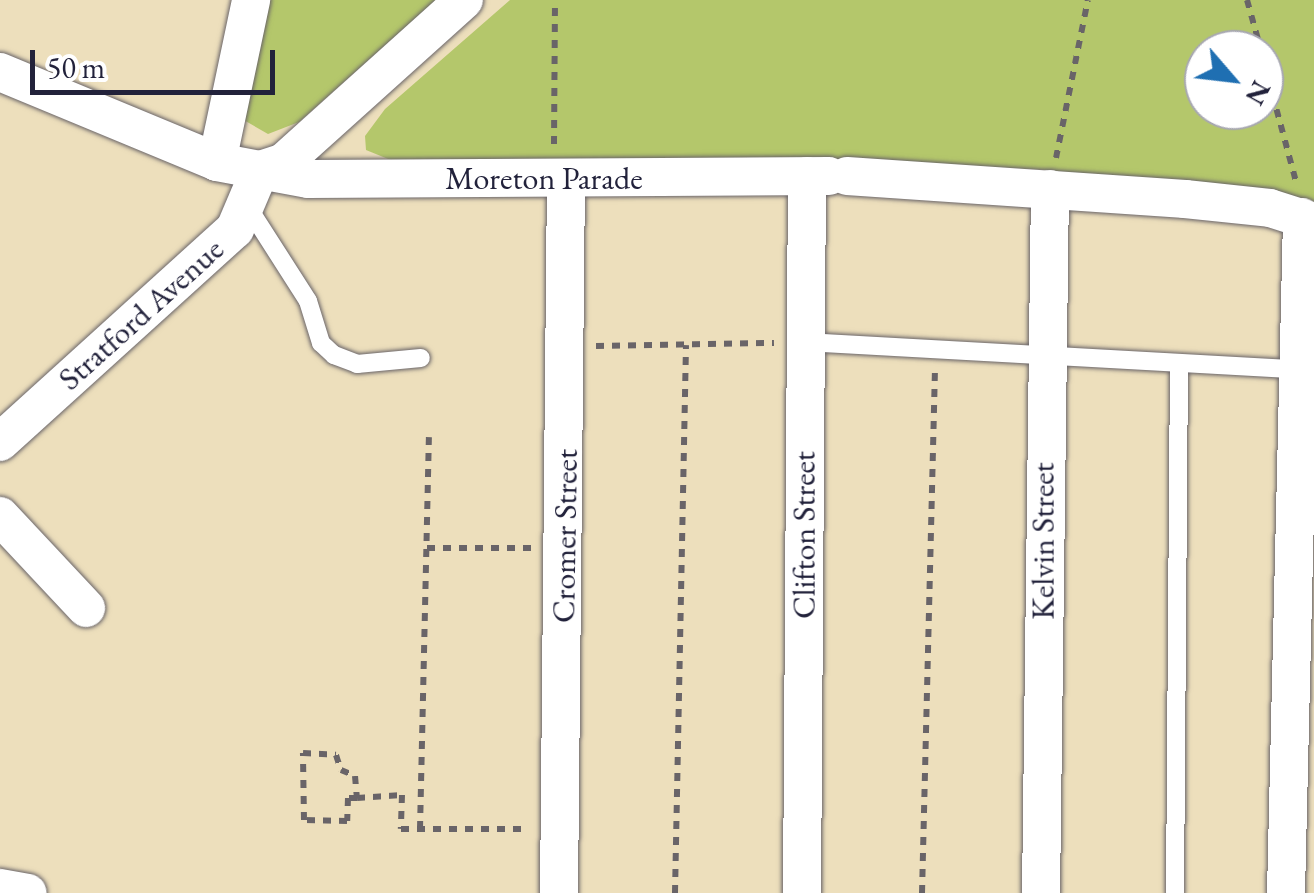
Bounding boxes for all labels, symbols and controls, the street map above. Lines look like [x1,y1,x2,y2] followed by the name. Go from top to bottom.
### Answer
[35,30,280,92] scale bar
[1184,30,1284,130] north arrow
[47,48,105,87] text: 50 m
[1238,75,1280,112] text: N
[445,159,643,197] street label: Moreton Parade
[51,230,231,398] street label: Stratford Avenue
[544,449,586,623] street label: Cromer Street
[785,451,823,619] street label: Clifton Street
[1024,462,1062,620] street label: Kelvin Street

